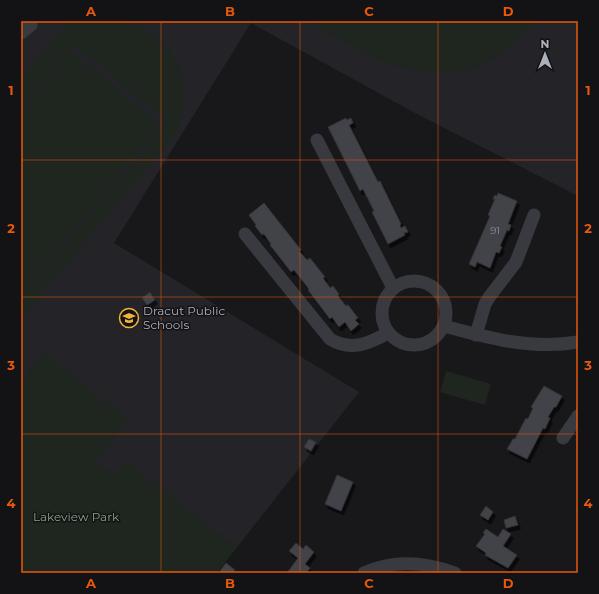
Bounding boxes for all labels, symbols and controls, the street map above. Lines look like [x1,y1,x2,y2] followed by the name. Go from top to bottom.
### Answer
[85,3,97,19] text: A
[225,3,235,19] text: B
[364,3,374,19] text: C
[503,3,514,19] text: D
[525,34,565,74] north arrow
[541,37,549,51] text: N
[8,82,14,98] text: 1
[585,82,591,98] text: 1
[7,220,15,236] text: 2
[584,220,592,236] text: 2
[490,224,500,237] house number: 91
[143,303,225,332] place label: Dracut Public Schools
[118,307,140,329] school or university icon: Dracut Public Schools
[6,357,15,373] text: 3
[583,357,592,373] text: 3
[7,495,16,511] text: 4
[584,495,593,511] text: 4
[33,509,120,524] park label: Lakeview Park
[85,575,97,591] text: A
[225,575,235,591] text: B
[364,575,374,591] text: C
[503,575,514,591] text: D

